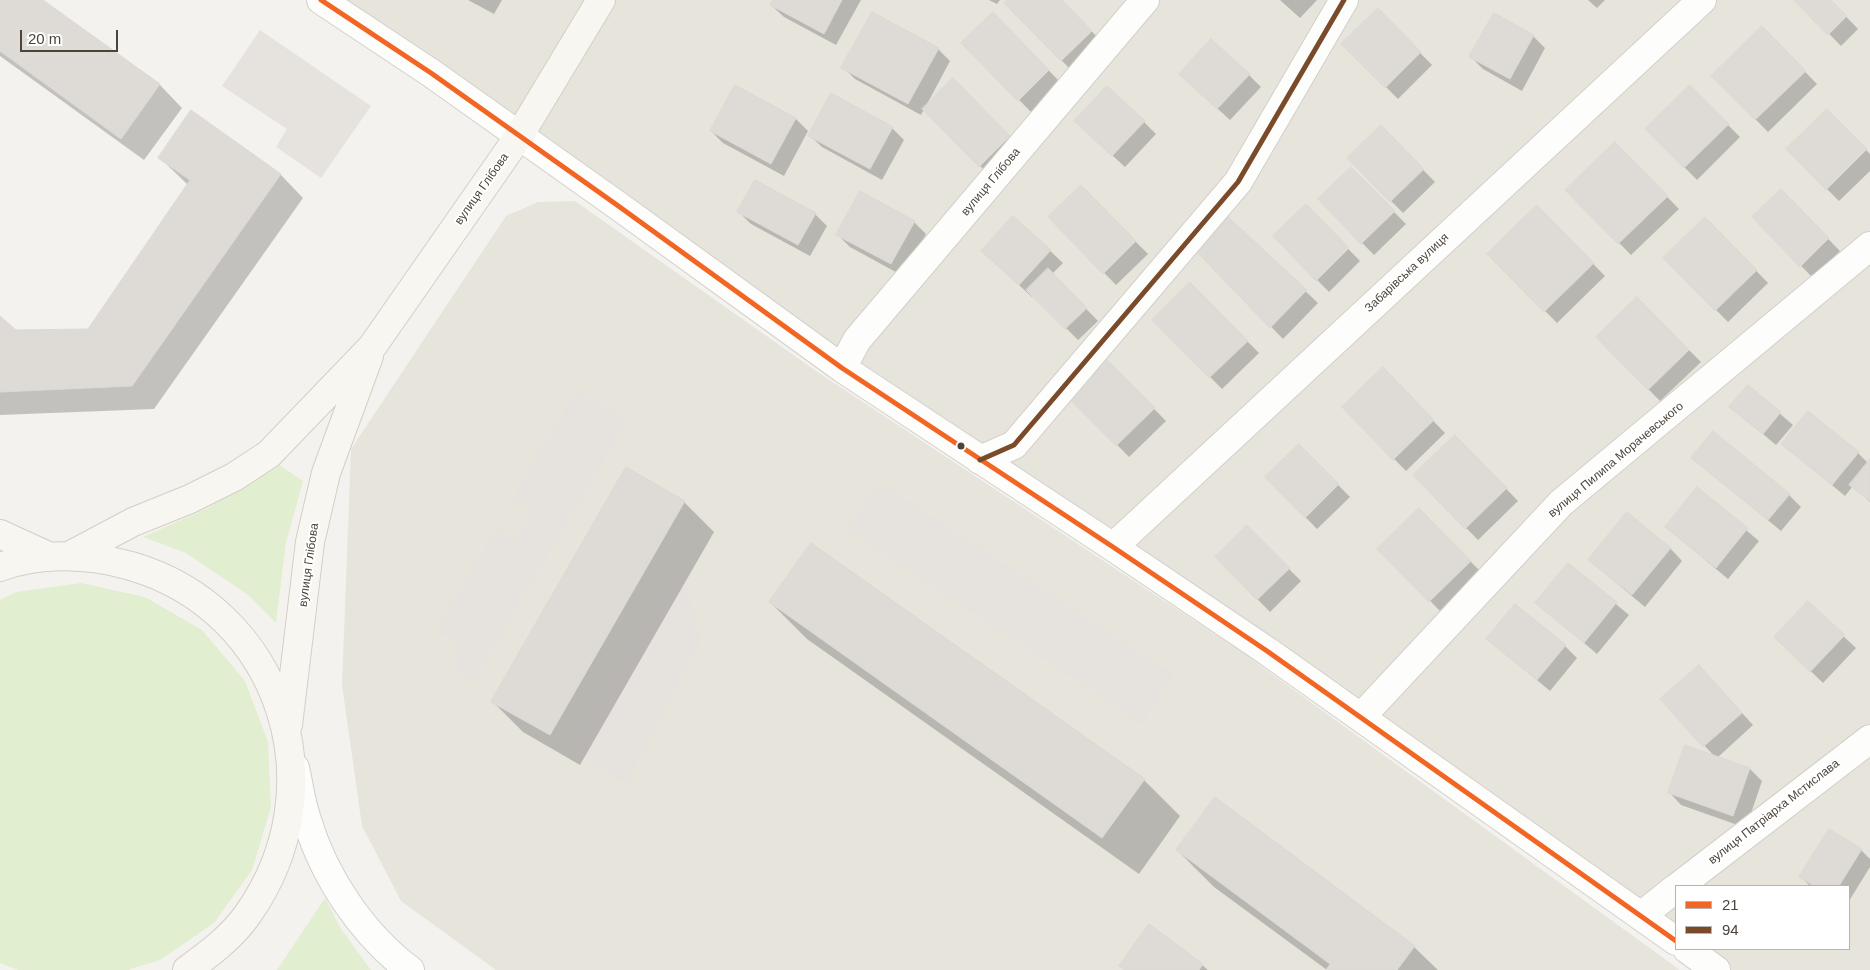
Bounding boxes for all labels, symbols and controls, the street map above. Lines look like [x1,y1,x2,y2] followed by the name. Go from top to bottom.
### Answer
[22,20,120,52] scale bar
[28,30,61,47] text: 20 m
[958,145,1024,219] street label: вулиця Глібова
[452,150,512,228] street label: вулиця Глібова
[1362,230,1452,316] street label: Забарівська вулиця
[1546,399,1686,521] street label: вулиця Пилипа Морачевського
[956,441,966,451] unlabelled marker
[296,522,322,608] street label: вулиця Глібова
[1706,756,1842,868] street label: вулиця Патріарха Мстислава
[1675,885,1850,950] legend
[1722,896,1739,913] text: 21
[1722,921,1739,938] text: 94

